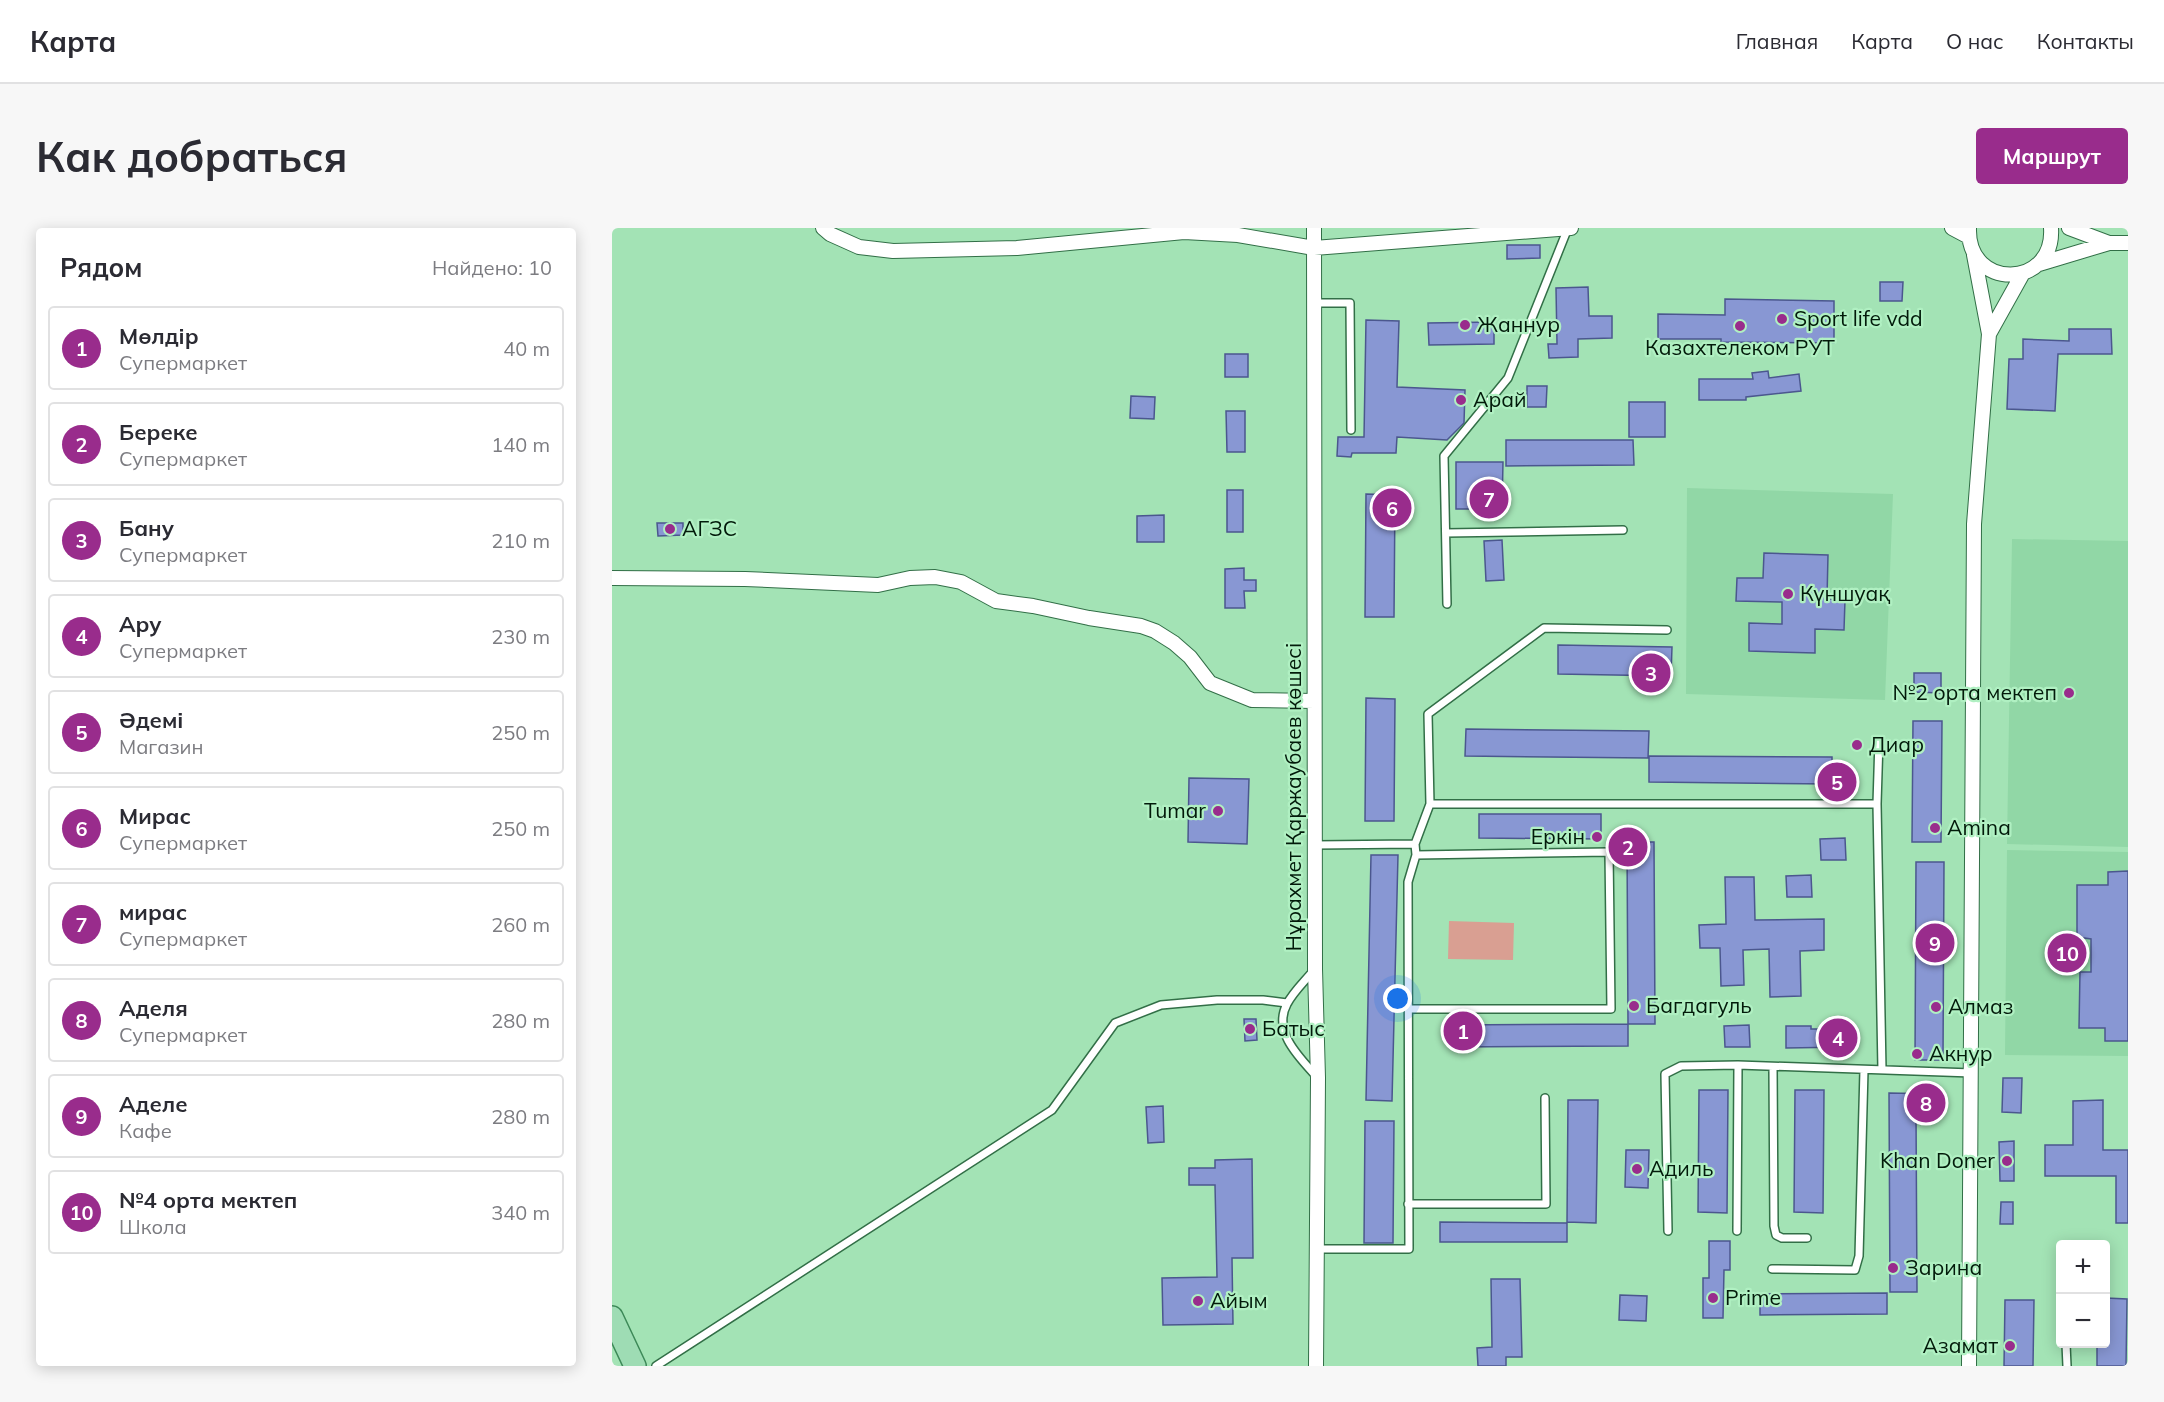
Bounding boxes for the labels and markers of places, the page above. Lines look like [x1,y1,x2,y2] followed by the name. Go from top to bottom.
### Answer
[1794,305,1923,331] place label: Sport life vdd
[1477,311,1560,337] place label: Жаннур
[1775,312,1789,326] marker: Sport life vdd
[1458,318,1472,332] marker: Жаннур
[1733,319,1747,333] marker: Казахтелеком РУТ
[1645,334,1835,360] place label: Казахтелеком РУТ
[1473,386,1527,412] place label: Арай
[1454,393,1468,407] marker: Арай
[1470,476,1508,522] pin: 7
[1372,486,1412,530] pin: 6
[682,515,737,541] place label: АГЗС
[663,522,677,536] marker: АГЗС
[1800,580,1890,606] place label: Күншуақ
[1781,587,1795,601] marker: Күншуақ
[1632,650,1670,696] pin: 3
[1893,679,2057,705] place label: №2 орта мектеп
[2062,686,2076,700] marker: №2 орта мектеп
[1869,731,1924,757] place label: Диар
[1850,738,1864,752] marker: Диар
[1818,760,1856,804] pin: 5
[1144,797,1206,823] place label: Tumar
[1211,804,1225,818] marker: Tumar
[1947,814,2011,840] place label: Amina
[1928,821,1942,835] marker: Amina
[1531,823,1585,849] place label: Еркін
[1608,824,1648,870] pin: 2
[1590,830,1604,844] marker: Еркін
[1916,920,1954,966] pin: 9
[2048,930,2086,976] pin: 10
[1646,992,1752,1018] place label: Багдагуль
[1948,993,2013,1019] place label: Алмаз
[1627,999,1641,1013] marker: Багдагуль
[1929,1000,1943,1014] marker: Алмаз
[1444,1008,1482,1054] pin: 1
[1262,1015,1325,1041] place label: Батыс
[1818,1016,1858,1060] pin: 4
[1243,1022,1257,1036] marker: Батыс
[1929,1040,1992,1066] place label: Акнур
[1910,1047,1924,1061] marker: Акнур
[1906,1080,1946,1126] pin: 8
[1880,1147,1995,1173] place label: Khan Doner
[2000,1154,2014,1168] marker: Khan Doner
[1649,1155,1714,1181] place label: Адиль
[1630,1162,1644,1176] marker: Адиль
[1905,1254,1982,1280] place label: Зарина
[1886,1261,1900,1275] marker: Зарина
[1725,1284,1781,1310] place label: Prime
[1210,1287,1268,1313] place label: Айым
[1706,1291,1720,1305] marker: Prime
[1191,1294,1205,1308] marker: Айым
[1923,1332,1998,1358] place label: Азамат
[2003,1339,2017,1353] marker: Азамат

